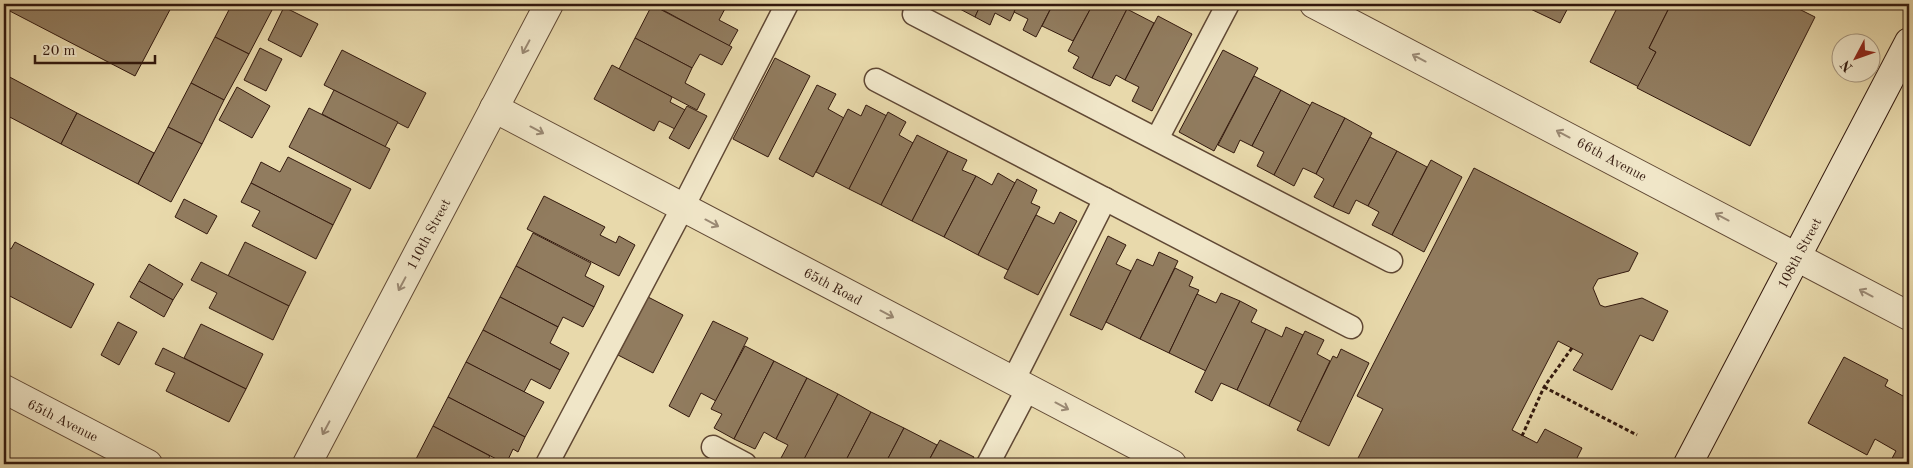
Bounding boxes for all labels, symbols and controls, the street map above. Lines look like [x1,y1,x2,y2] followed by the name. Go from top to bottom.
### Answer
[35,32,155,64] scale bar
[1830,32,1880,82] north arrow
[521,39,530,54] one-way arrow
[42,44,76,59] text: 20 m
[1412,53,1427,62] one-way arrow
[1838,57,1856,75] text: N
[530,125,545,135] one-way arrow
[1556,129,1571,138] one-way arrow
[1574,136,1649,184] street label: 66th Avenue
[404,197,453,272] street label: 110th Street
[1715,212,1730,222] one-way arrow
[1775,216,1824,291] street label: 108th Street
[704,219,719,228] one-way arrow
[801,266,864,308] street label: 65th Road
[397,276,406,291] one-way arrow
[1859,288,1874,297] one-way arrow
[879,310,893,320] one-way arrow
[25,397,100,445] street label: 65th Avenue
[1054,401,1069,411] one-way arrow
[321,420,331,435] one-way arrow

